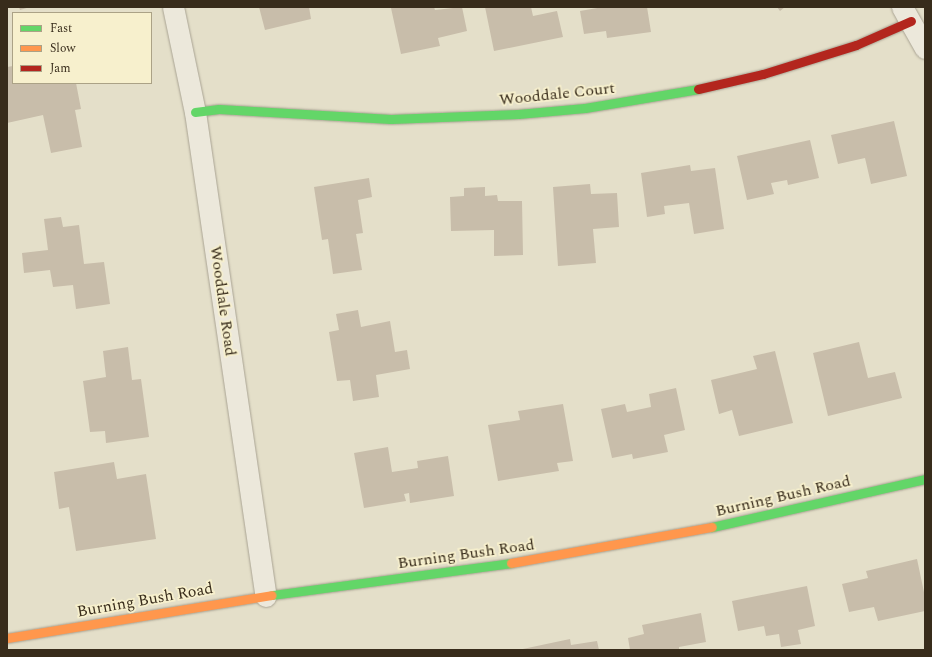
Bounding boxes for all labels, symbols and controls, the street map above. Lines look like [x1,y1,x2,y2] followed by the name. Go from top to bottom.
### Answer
[12,12,152,84] legend
[50,19,72,38] text: Fast
[50,39,75,58] text: Slow
[50,59,71,78] text: Jam
[498,78,616,110] street label: Wooddale Court
[206,245,240,357] street label: Wooddale Road
[714,471,852,521] street label: Burning Bush Road
[396,535,536,573] street label: Burning Bush Road
[75,579,215,621] street label: Burning Bush Road

